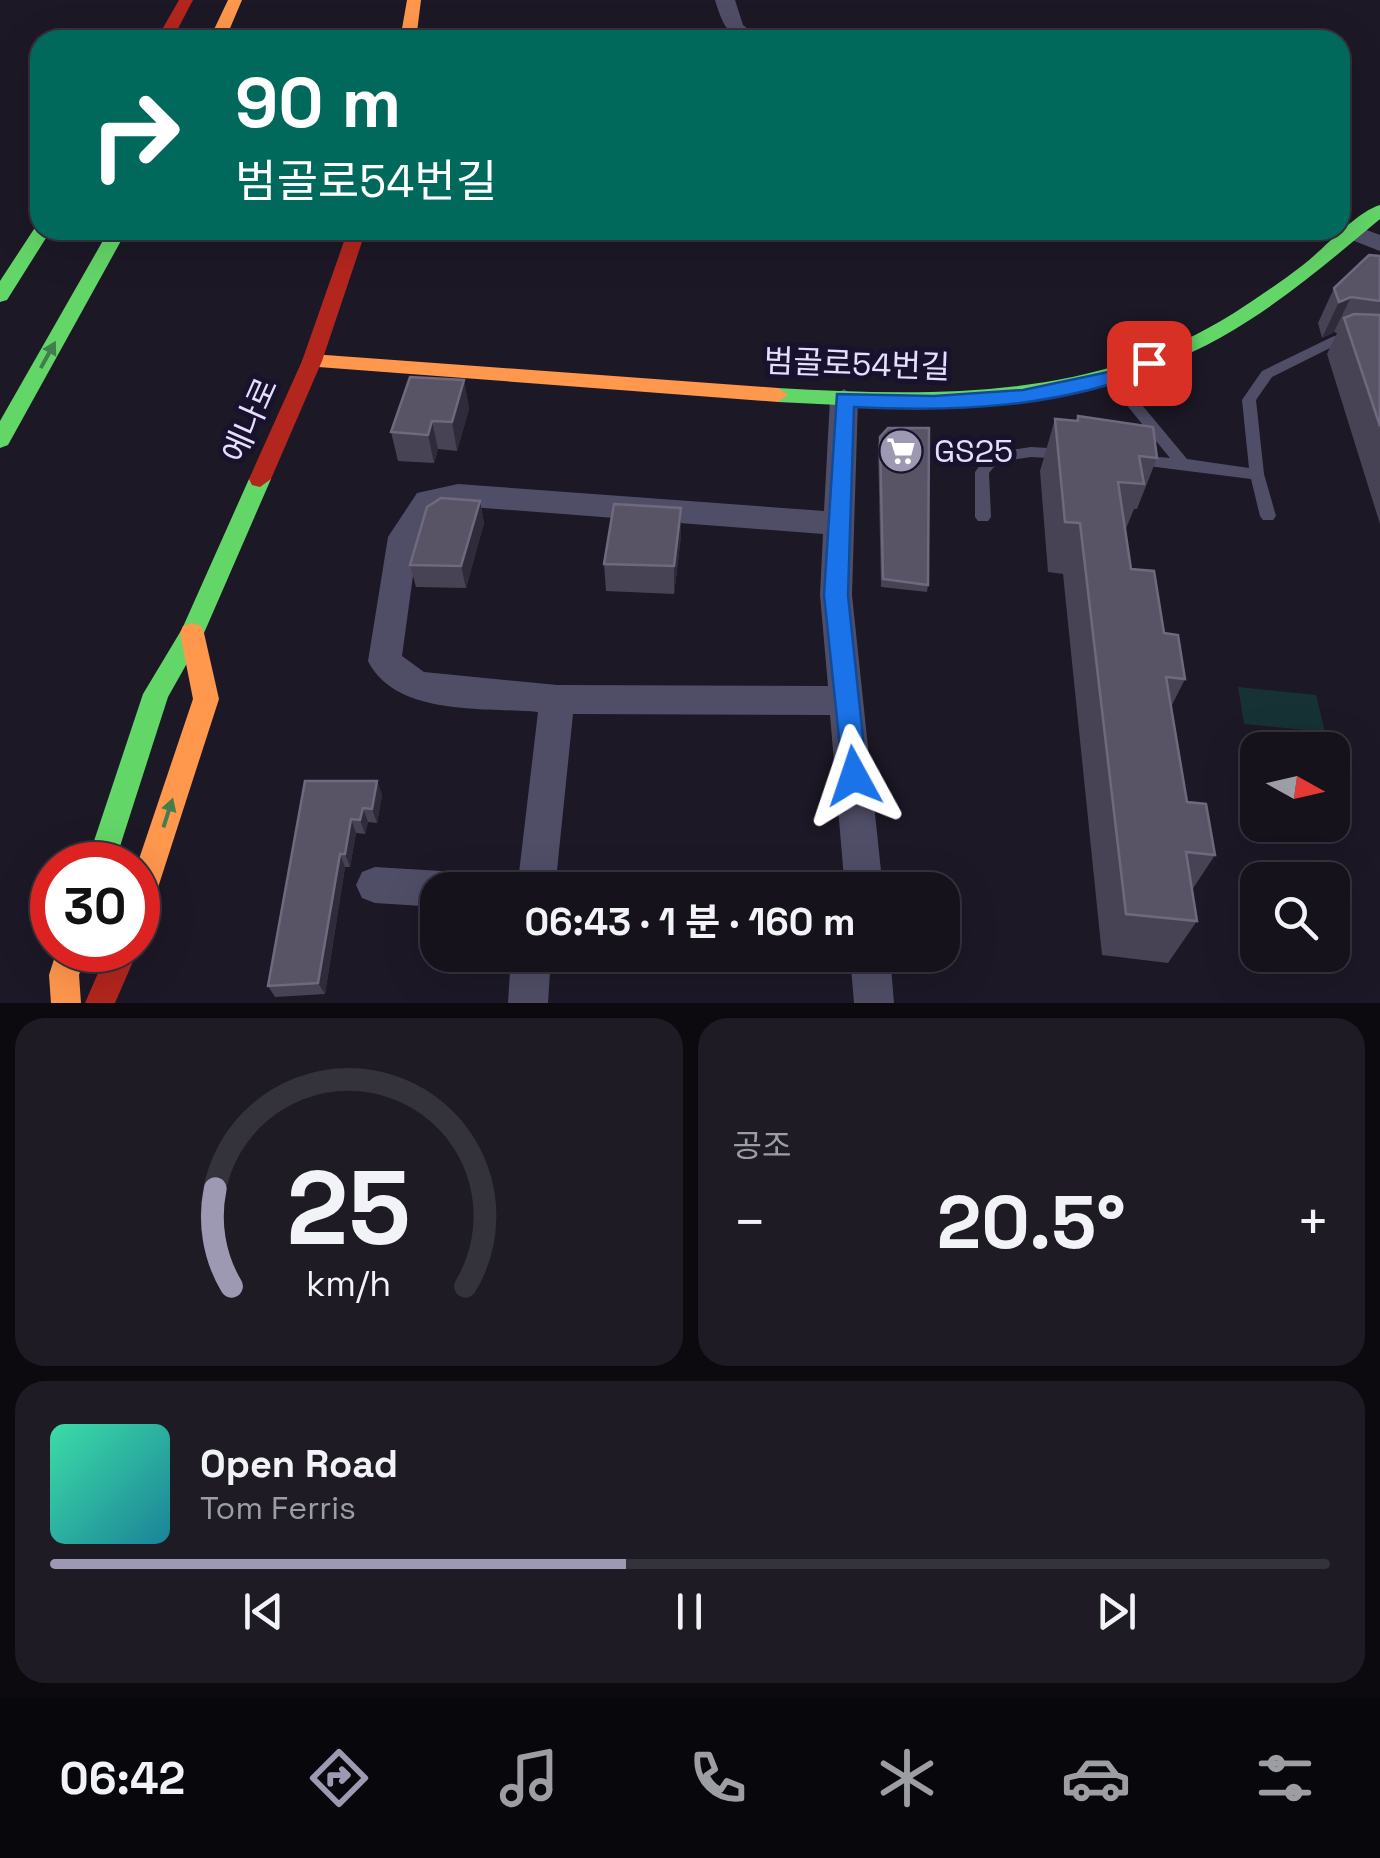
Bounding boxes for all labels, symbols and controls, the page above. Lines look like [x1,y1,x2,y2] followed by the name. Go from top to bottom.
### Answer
[235,58,401,147] text: 90 m
[70,70,200,200] icon: right
[235,153,497,210] text: 범골로54번길
[1107,321,1192,406] pin
[1122,336,1177,391] icon: arrive
[39,340,56,369] one-way arrow
[763,341,951,387] street label: 범골로54번길
[214,372,286,468] street label: 에나로
[878,428,924,474] supermarket icon: GS25
[934,431,1013,471] place label: GS25
[802,724,906,828] position arrow
[1240,732,1350,842] north arrow
[1240,732,1350,972] map controls
[162,798,177,828] one-way arrow
[30,842,160,972] speed limit sign: 30
[1240,862,1350,972] button: search
[524,898,856,946] text: 06:43 · 1 분 · 160 m
[733,1126,791,1166] text: 공조
[287,1142,411,1274] text: 25
[937,1174,1126,1270] text: 20.5°
[733,1187,767,1257] text: −
[1296,1187,1330,1257] text: +
[306,1261,391,1306] text: km/h
[200,1440,398,1488] text: Open Road
[200,1488,356,1528] text: Tom Ferris
[236,1584,291,1639] icon: previous
[662,1584,717,1639] icon: pause
[1089,1584,1144,1639] icon: next
[304,1743,374,1813] icon: directions
[494,1743,564,1813] icon: music
[683,1743,753,1813] icon: phone
[872,1743,942,1813] icon: climate
[1061,1743,1131,1813] icon: car
[1250,1743,1320,1813] icon: filters
[60,1750,185,1807] text: 06:42

